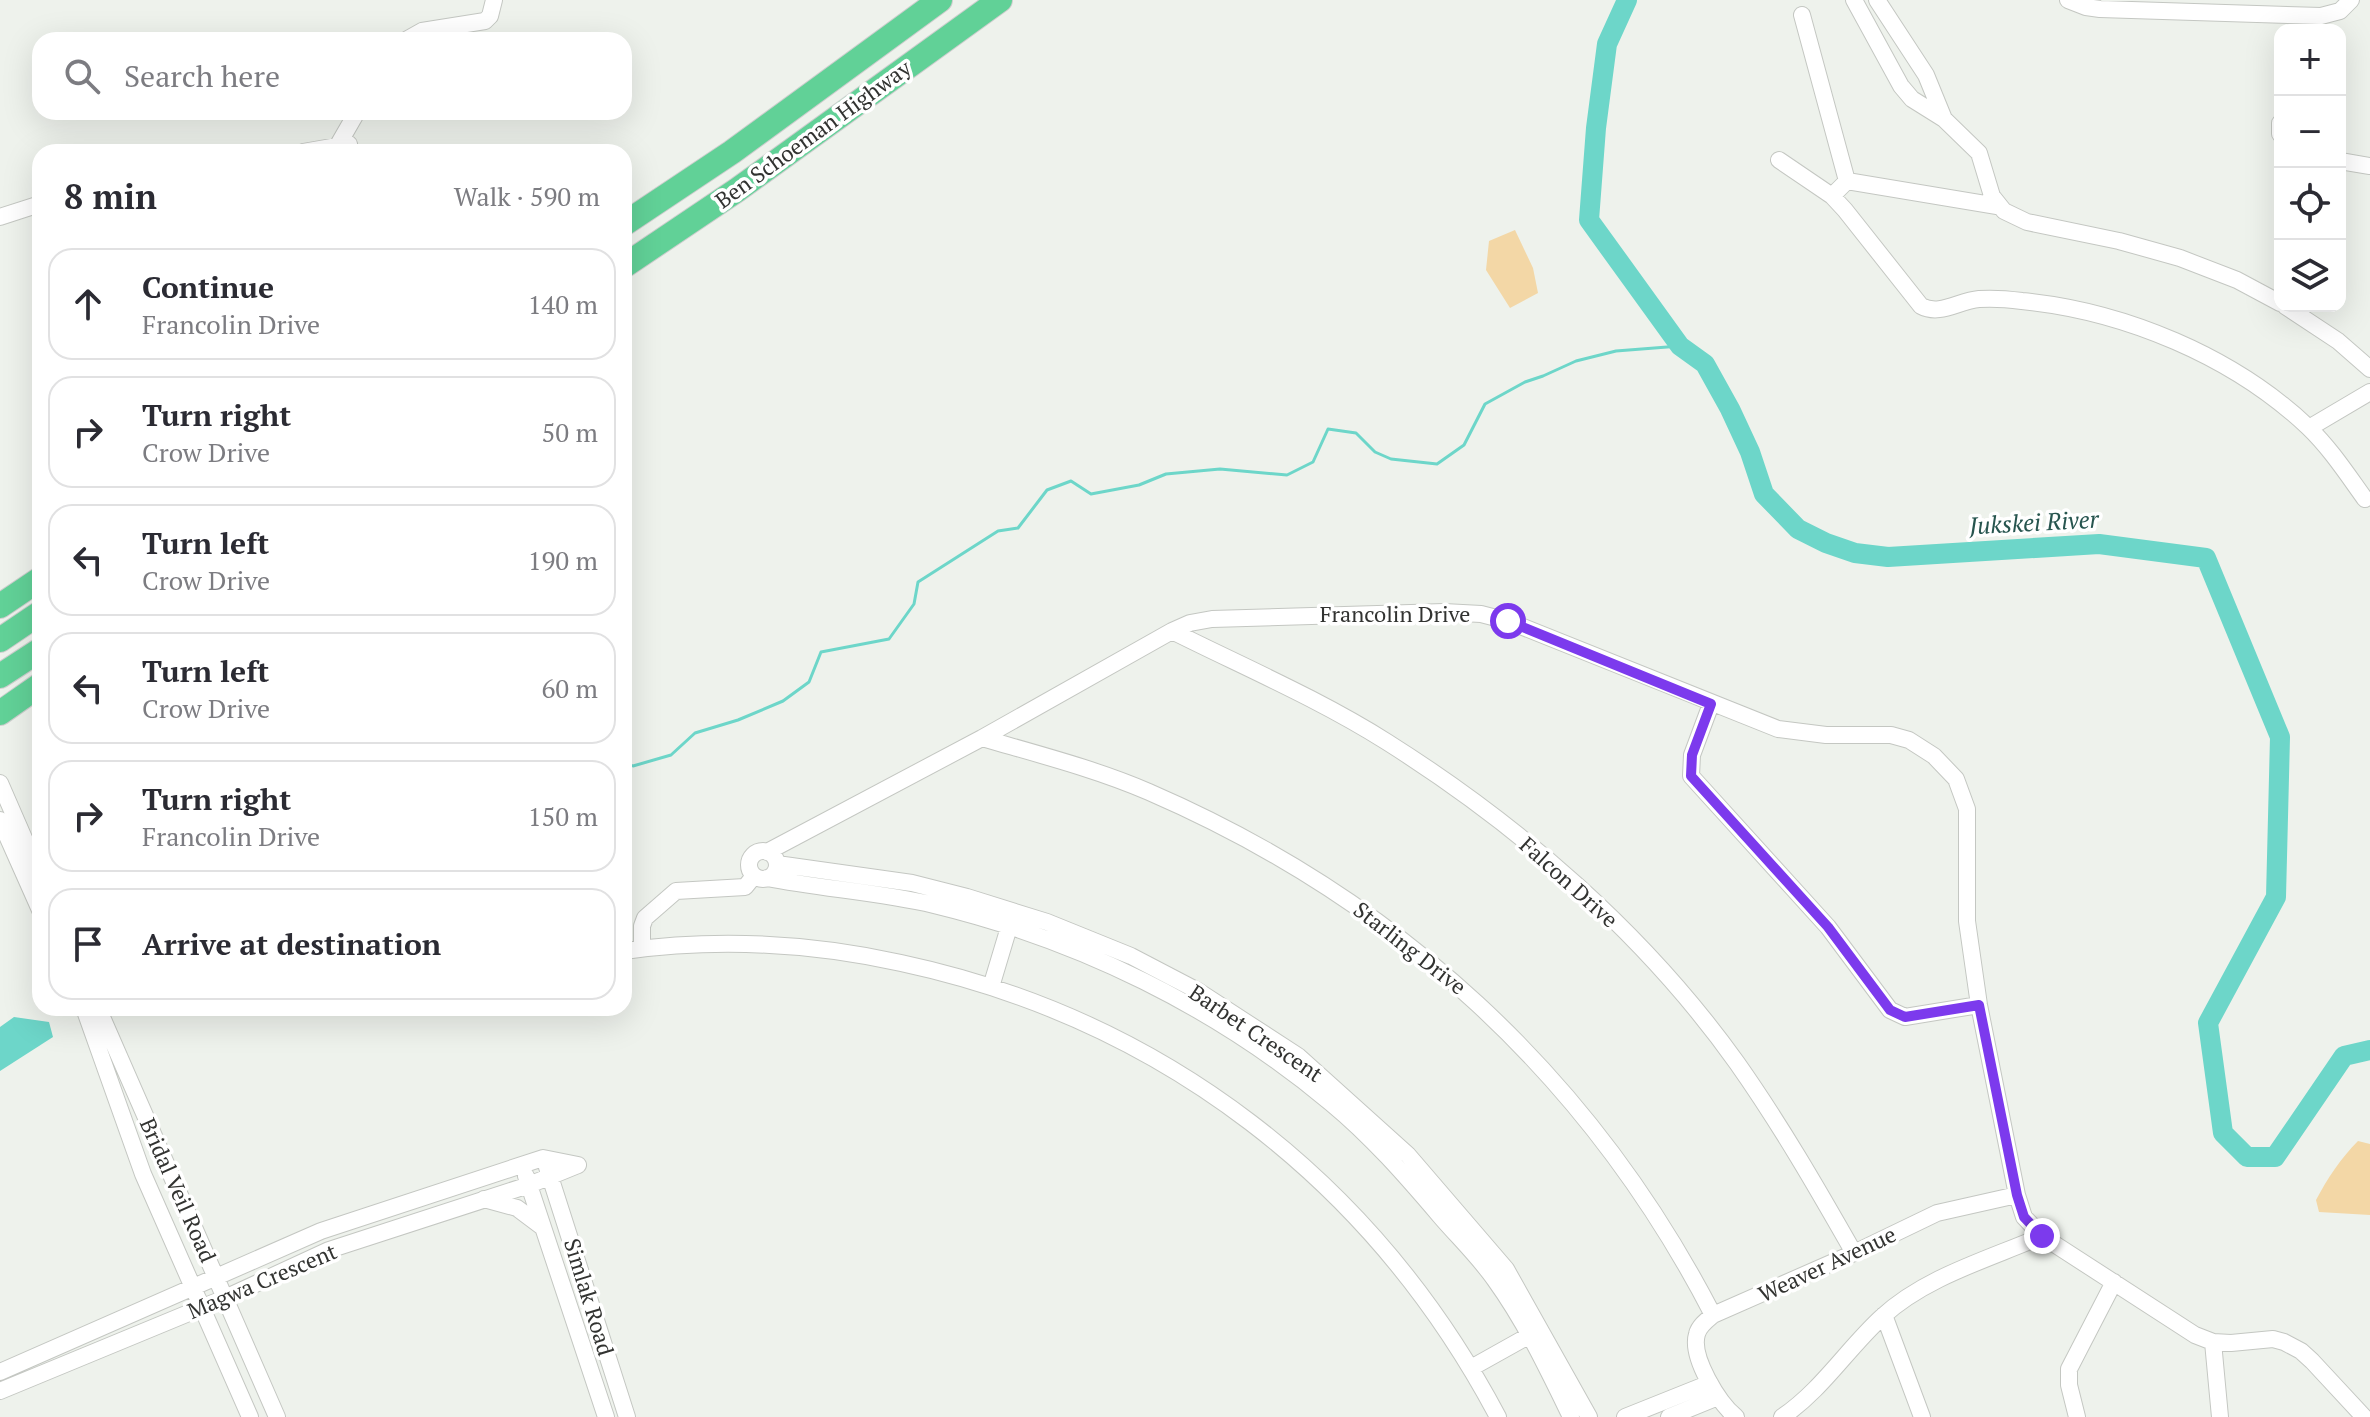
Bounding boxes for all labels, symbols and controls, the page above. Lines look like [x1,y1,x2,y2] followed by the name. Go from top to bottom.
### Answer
[2274,24,2346,312] map controls
[2274,24,2346,96] button: +
[32,32,632,120] search box
[709,52,917,214] street label: Ben Schoeman Highway
[60,54,104,98] icon: search
[124,56,280,96] text: Search here
[2274,96,2346,168] button: −
[2274,168,2346,240] button: locate
[64,174,157,219] text: 8 min
[454,179,600,213] text: Walk · 590 m
[2274,240,2346,312] button: layers
[142,267,274,307] text: Continue
[66,282,110,326] icon: ahead
[528,287,598,321] text: 140 m
[142,307,320,341] text: Francolin Drive
[142,395,291,435] text: Turn right
[66,410,110,454] icon: right
[542,415,598,449] text: 50 m
[142,435,270,469] text: Crow Drive
[1967,503,2101,541] water label: Jukskei River
[142,523,269,563] text: Turn left
[66,538,110,582] icon: left
[528,543,598,577] text: 190 m
[142,563,270,597] text: Crow Drive
[1320,599,1470,628] street label: Francolin Drive
[1490,603,1526,639] route start
[142,651,269,691] text: Turn left
[66,666,110,710] icon: left
[542,671,598,705] text: 60 m
[142,691,270,725] text: Crow Drive
[142,779,291,819] text: Turn right
[66,794,110,838] icon: right
[528,799,598,833] text: 150 m
[142,819,320,853] text: Francolin Drive
[1514,830,1625,933] street label: Falcon Drive
[1348,895,1473,1001] street label: Starling Drive
[66,922,110,966] icon: arrive
[142,924,441,964] text: Arrive at destination
[1184,977,1329,1088] street label: Barbet Crescent
[134,1113,223,1267] street label: Bridal Veil Road
[2024,1218,2060,1254] route end
[1753,1219,1900,1308] street label: Weaver Avenue
[558,1235,621,1359] street label: Simlak Road
[183,1236,341,1325] street label: Magwa Crescent

